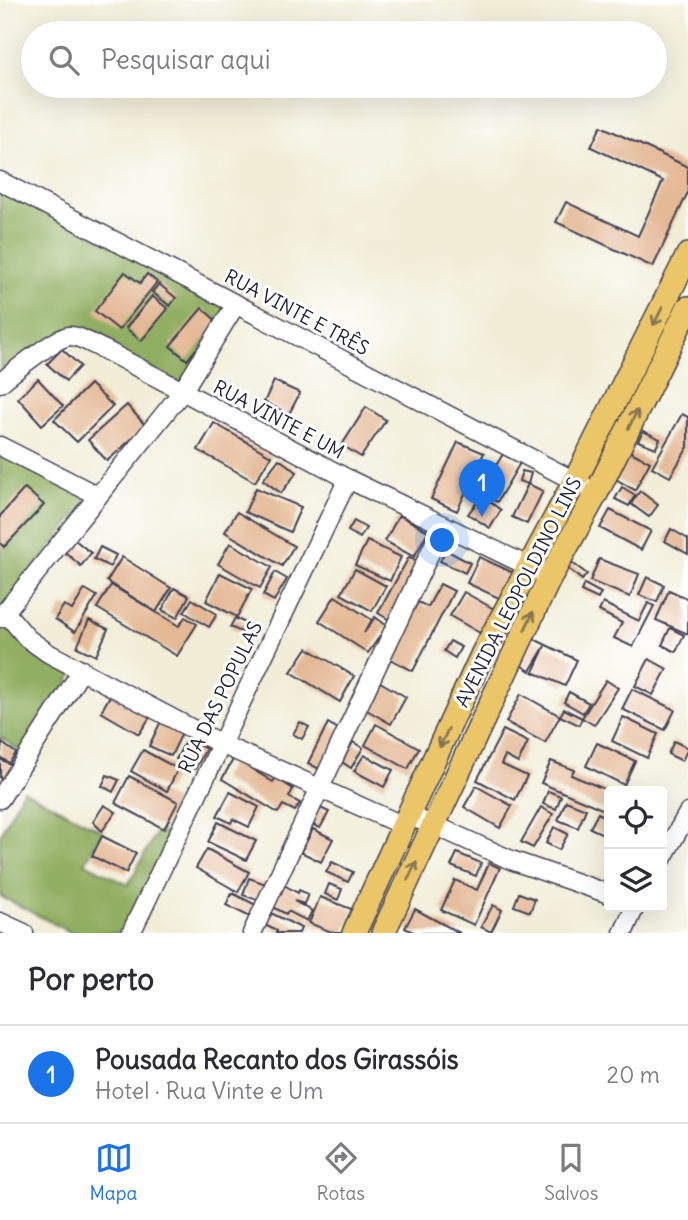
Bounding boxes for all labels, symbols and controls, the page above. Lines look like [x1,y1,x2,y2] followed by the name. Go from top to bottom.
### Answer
[21,21,667,98] search box
[45,41,83,79] icon: search
[101,43,270,76] text: Pesquisar aqui
[221,263,374,360] street label: RUA VINTE E TRÊS
[650,305,664,326] one-way arrow
[209,374,349,464] street label: RUA VINTE E UM
[627,409,641,430] one-way arrow
[459,459,505,517] pin: 1
[449,473,587,711] street label: AVENIDA LEOPOLDINO LINS
[425,523,459,557] your location
[523,611,537,632] one-way arrow
[173,617,267,777] street label: RUA DAS POPULAS
[437,727,451,748] one-way arrow
[604,786,667,912] map controls
[604,786,667,849] button: locate
[604,849,667,912] button: layers
[406,861,419,882] one-way arrow
[28,960,154,998] text: Por perto
[95,1043,459,1076] text: Pousada Recanto dos Girassóis
[46,1060,56,1089] text: 1
[607,1060,660,1089] text: 20 m
[95,1076,323,1105] text: Hotel · Rua Vinte e Um
[90,1139,137,1205] tab: Mapa
[317,1139,365,1205] tab: Rotas
[544,1139,598,1205] tab: Salvos

